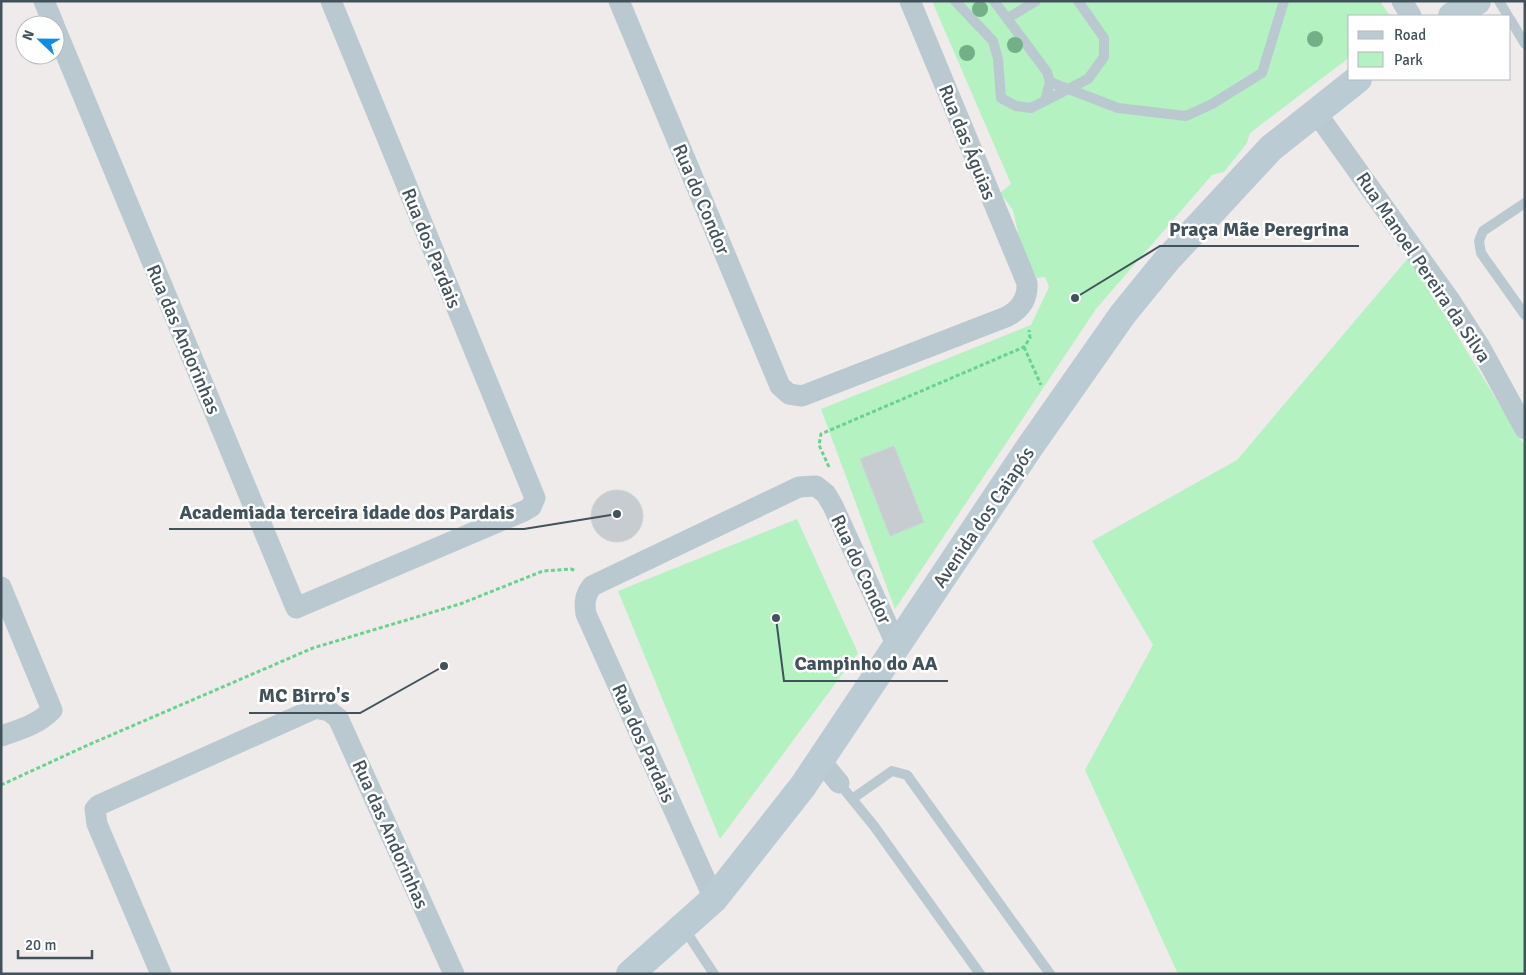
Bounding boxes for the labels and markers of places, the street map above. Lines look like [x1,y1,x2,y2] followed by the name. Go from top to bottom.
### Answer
[1160,211,1359,246] callout: Praça Mãe Peregrina
[169,494,524,529] callout: Academiada terceira idade dos Pardais
[784,646,948,681] callout: Campinho do AA
[249,678,360,713] callout: MC Birro's

